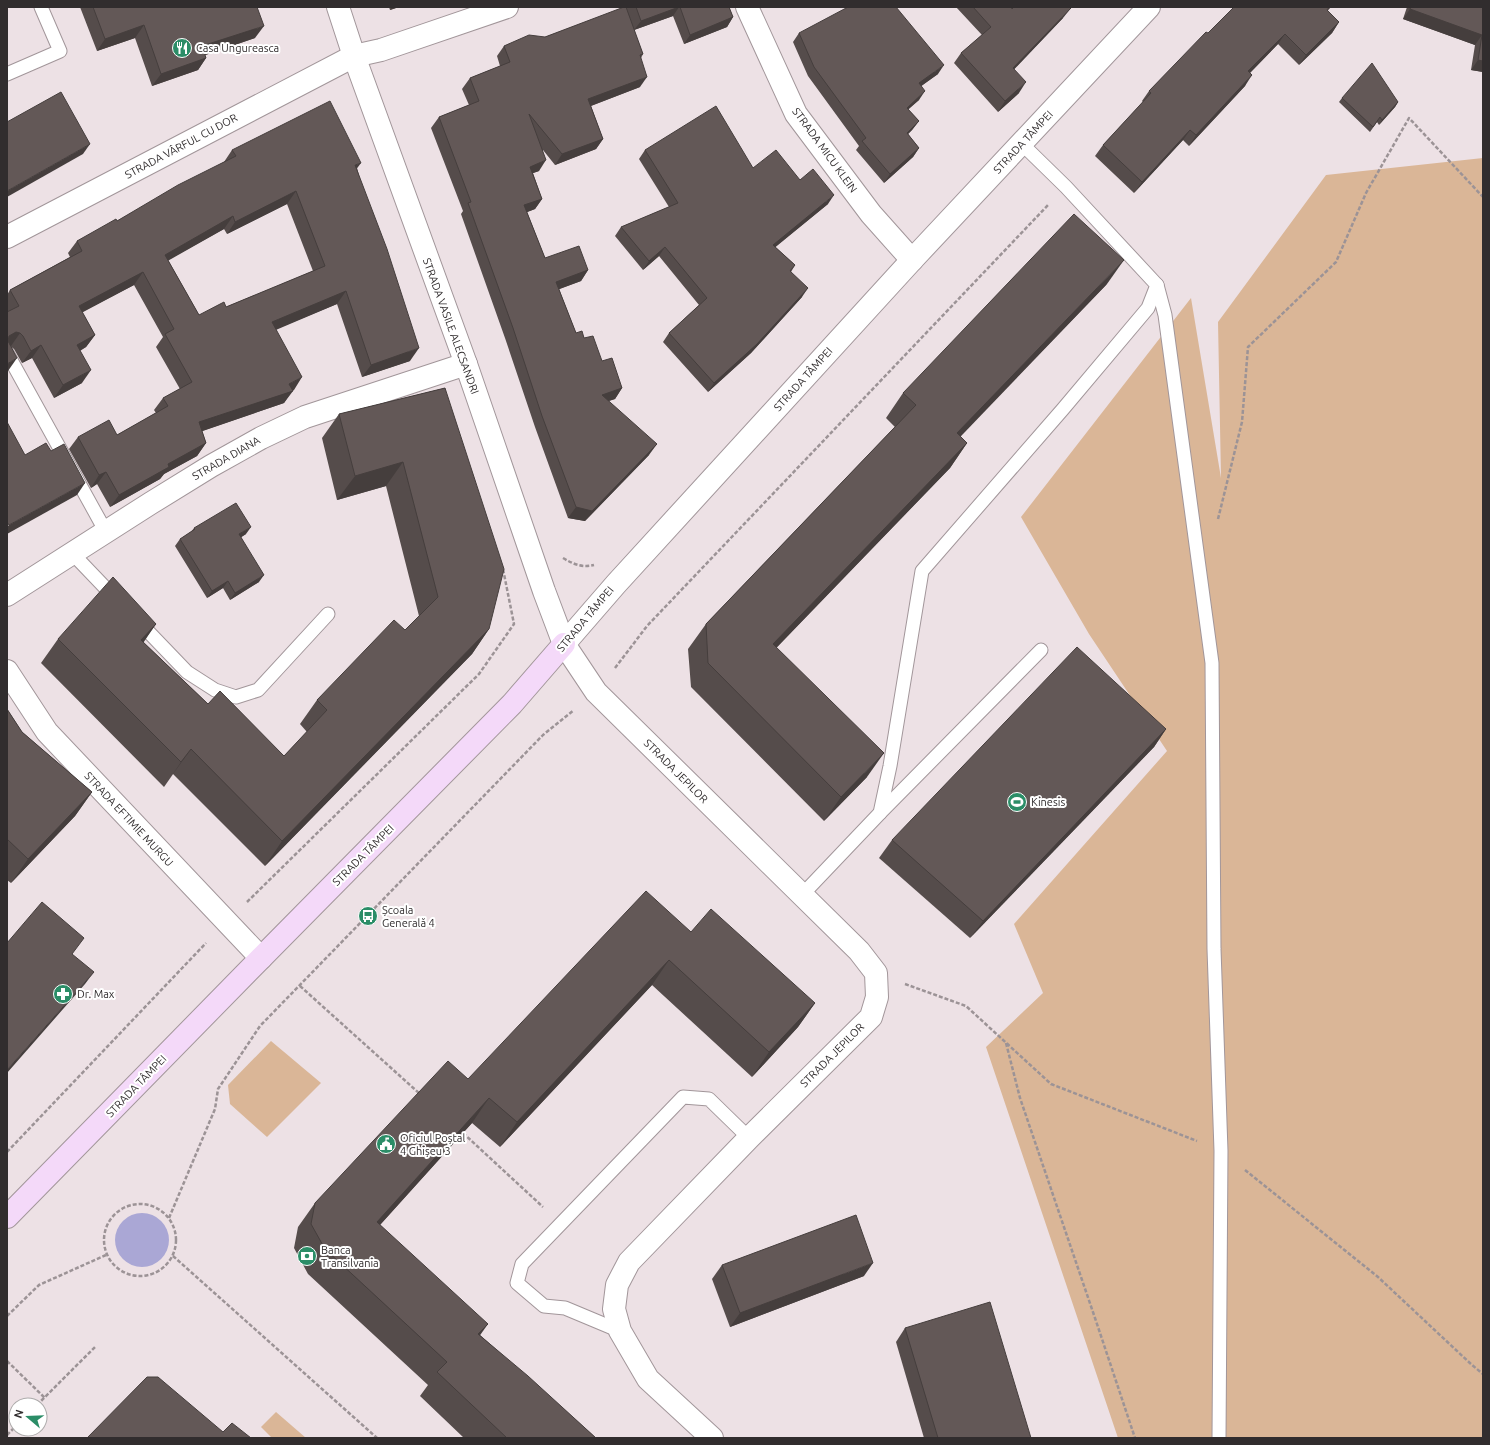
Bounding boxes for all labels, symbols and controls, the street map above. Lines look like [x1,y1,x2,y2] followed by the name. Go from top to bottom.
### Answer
[171,37,193,59] restaurant icon: Casa Ungureasca
[196,42,279,54] place label: Casa Ungureasca
[790,105,860,195] street label: STRADA MICU KLEIN
[990,107,1055,176] street label: STRADA TÂMPEI
[122,110,239,181] street label: STRADA VÂRFUL CU DOR
[421,256,481,396] street label: STRADA VASILE ALECSANDRI
[771,344,835,413] street label: STRADA TÂMPEI
[190,433,263,482] street label: STRADA DIANA
[554,583,616,654] street label: STRADA TÂMPEI
[642,737,710,805] street label: STRADA JEPILOR
[82,769,176,869] street label: STRADA EFTIMIE MURGU
[1006,791,1028,813] sports icon: Kinesis
[1031,796,1065,808] place label: Kinesis
[329,821,396,888] street label: STRADA TÂMPEI
[382,904,435,929] place label: Școala Generală 4
[357,905,379,927] bus stop icon: Școala Generală 4
[52,983,74,1005] pharmacy icon: Dr. Max
[77,988,115,1000] place label: Dr. Max
[798,1021,866,1089] street label: STRADA JEPILOR
[103,1052,169,1119] street label: STRADA TÂMPEI
[400,1132,465,1157] place label: Oficiul Poștal 4 Ghișeu 3
[375,1133,397,1155] public building icon: Oficiul Poștal 4 Ghișeu 3
[321,1244,379,1269] place label: Banca Transilvania
[296,1245,318,1267] bank icon: Banca Transilvania
[8,1397,48,1437] north arrow
[12,1408,26,1420] text: N

